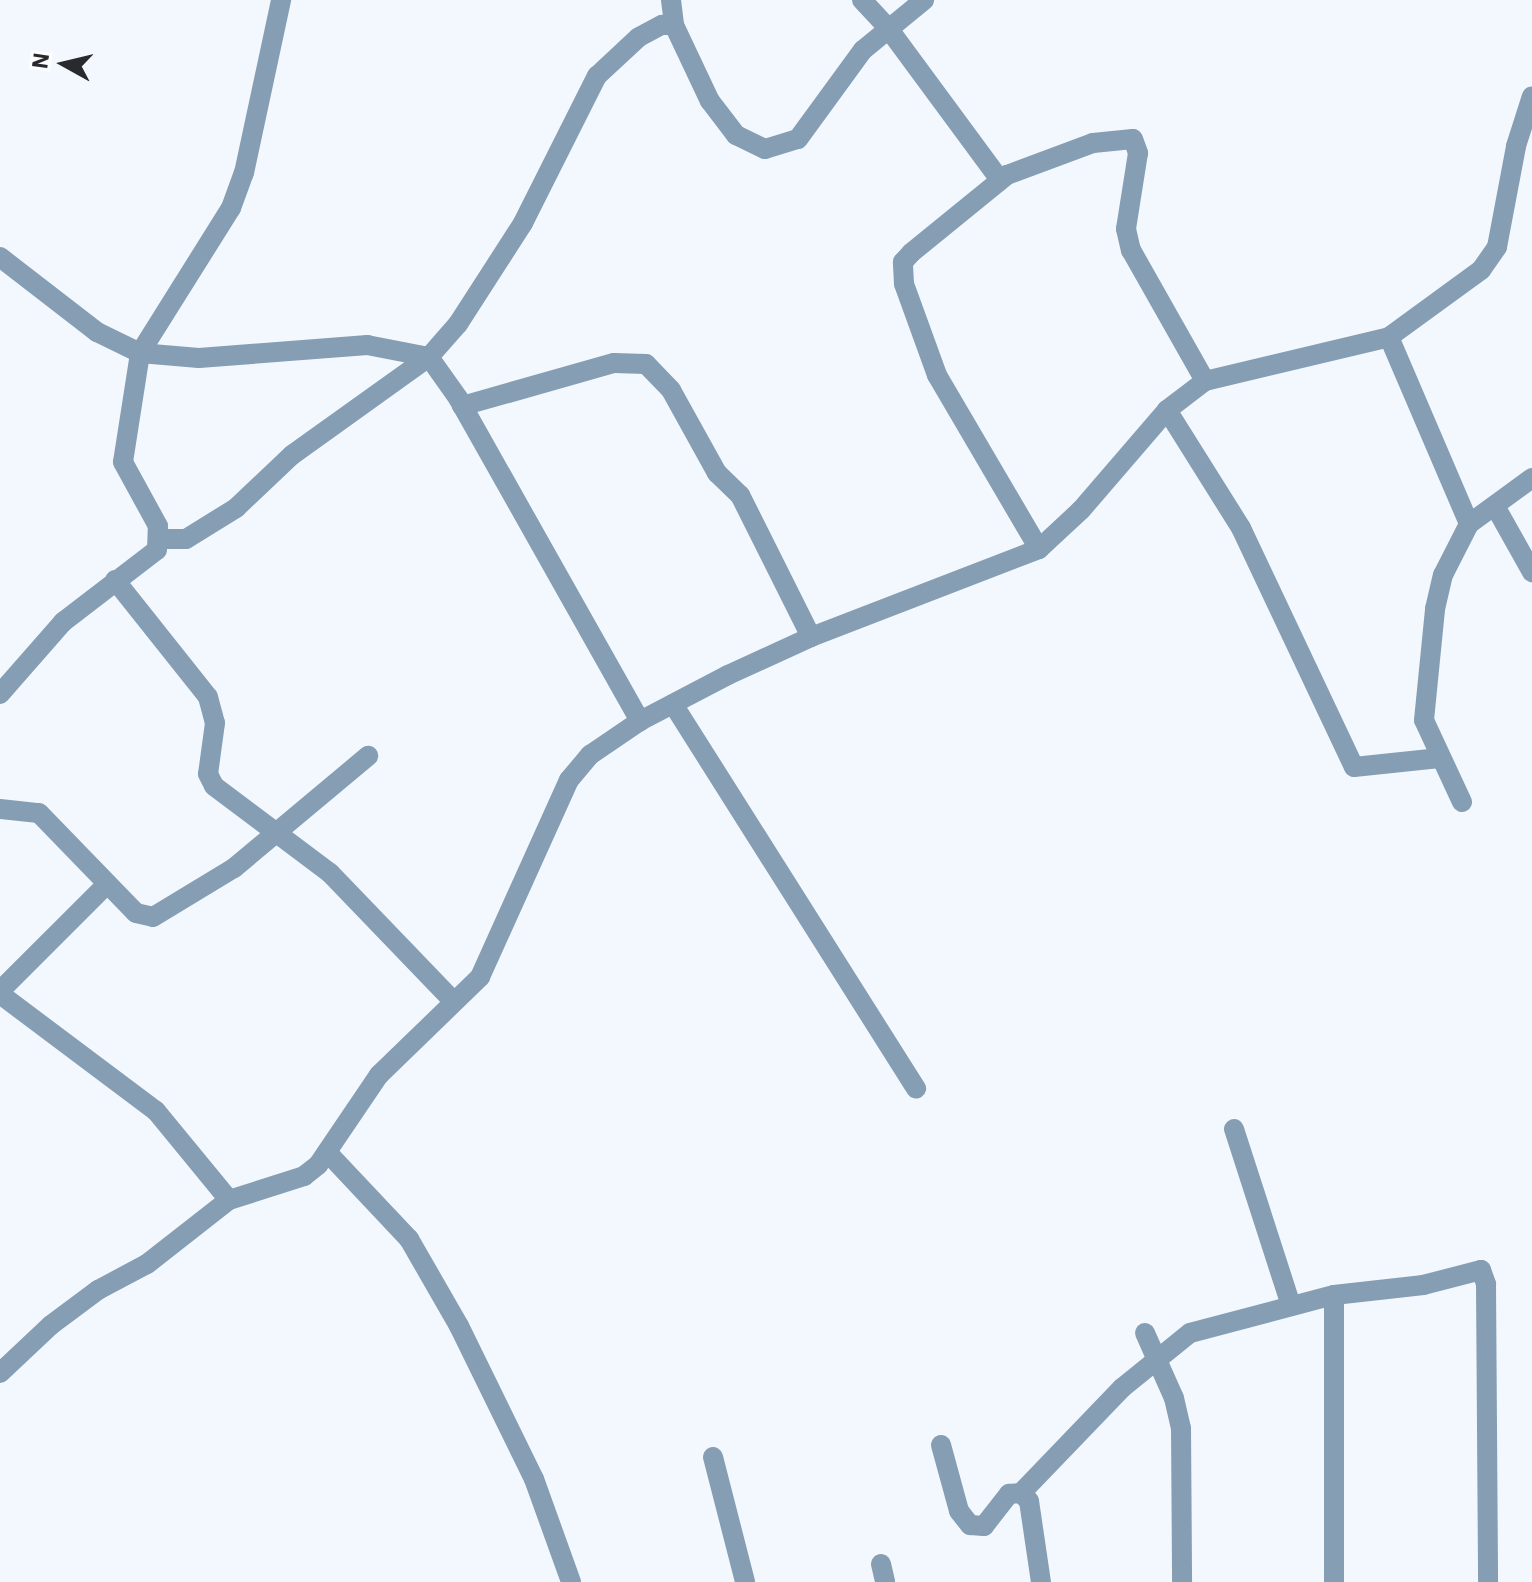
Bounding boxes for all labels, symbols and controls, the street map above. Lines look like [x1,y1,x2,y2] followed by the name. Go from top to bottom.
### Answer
[24,24,104,104] north arrow
[24,51,55,70] text: N

